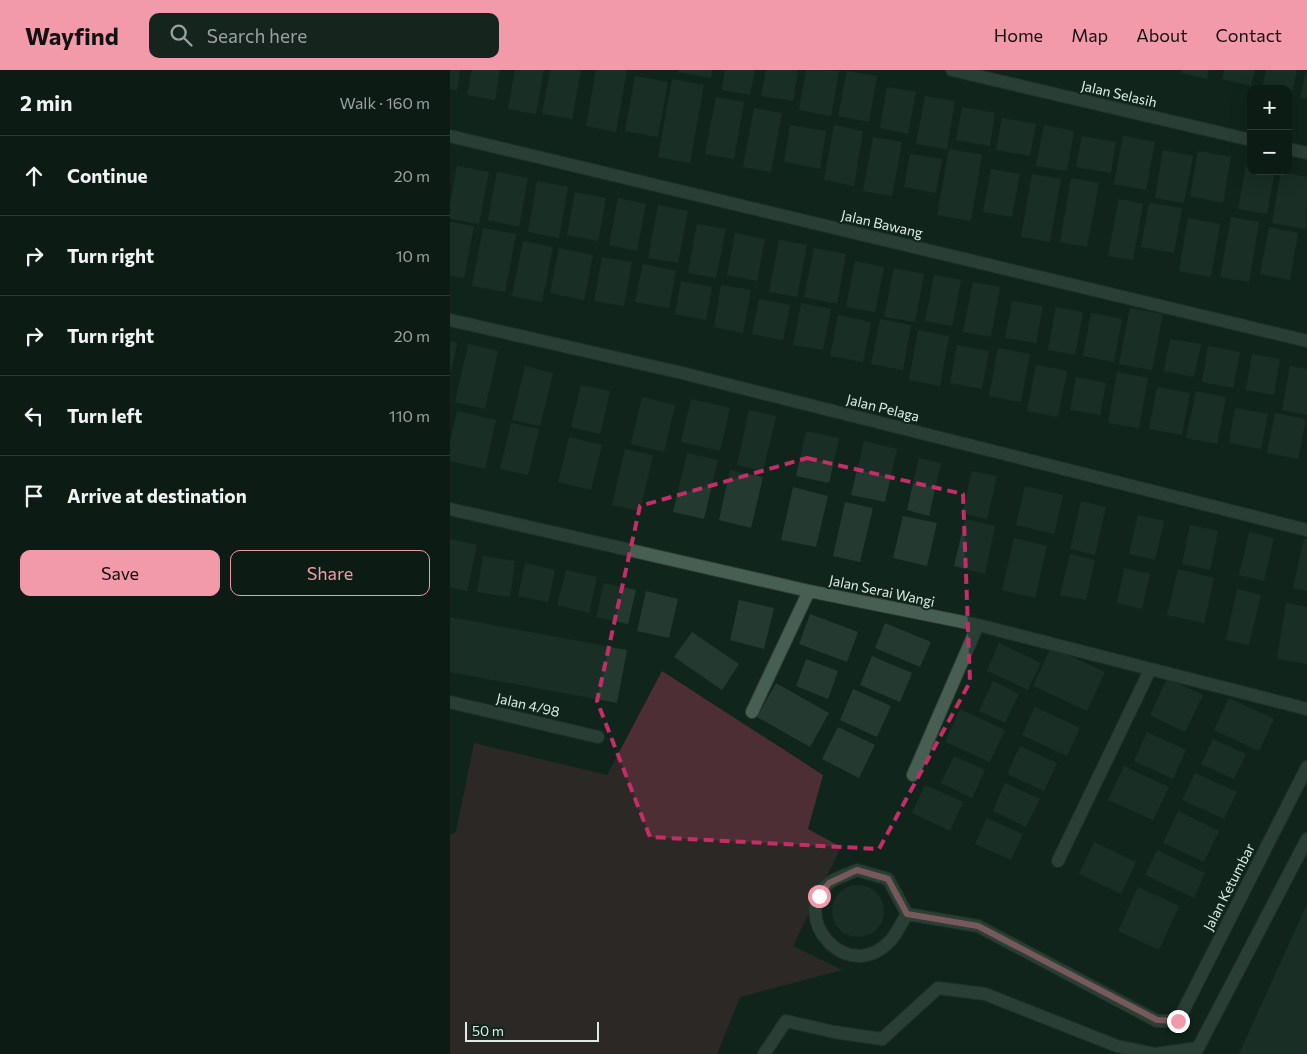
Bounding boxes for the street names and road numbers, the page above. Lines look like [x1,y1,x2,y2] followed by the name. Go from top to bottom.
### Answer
[1079,77,1159,111] street label: Jalan Selasih
[840,206,925,241] street label: Jalan Bawang
[845,390,921,425] street label: Jalan Pelaga
[828,571,937,610] street label: Jalan Serai Wangi
[495,689,561,720] street label: Jalan 4/98
[1199,840,1258,933] street label: Jalan Ketumbar

